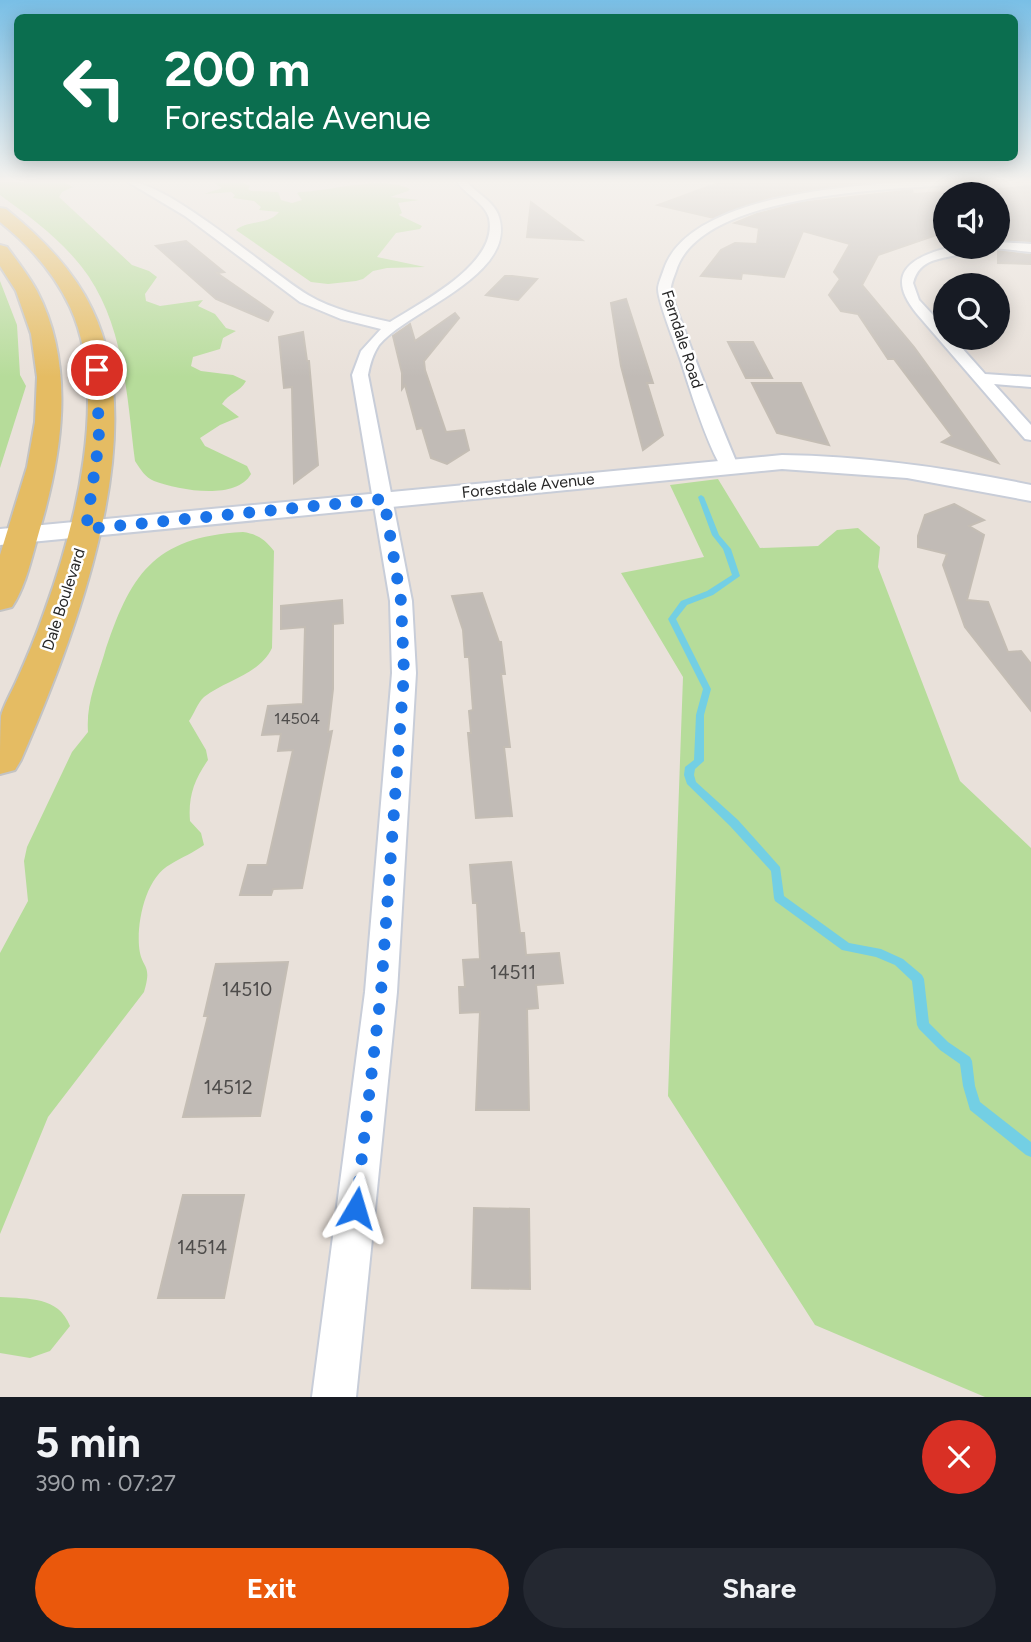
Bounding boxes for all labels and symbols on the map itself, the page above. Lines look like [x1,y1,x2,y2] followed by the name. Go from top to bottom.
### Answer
[658,288,707,391] street label: Ferndale Road
[67,340,127,400] pin
[461,469,596,502] street label: Forestdale Avenue
[38,546,89,653] street label: Dale Boulevard
[274,709,320,728] house number: 14504
[490,961,536,984] house number: 14511
[222,978,272,1001] house number: 14510
[203,1076,253,1099] house number: 14512
[319,1171,393,1245] position arrow
[177,1236,227,1259] house number: 14514

